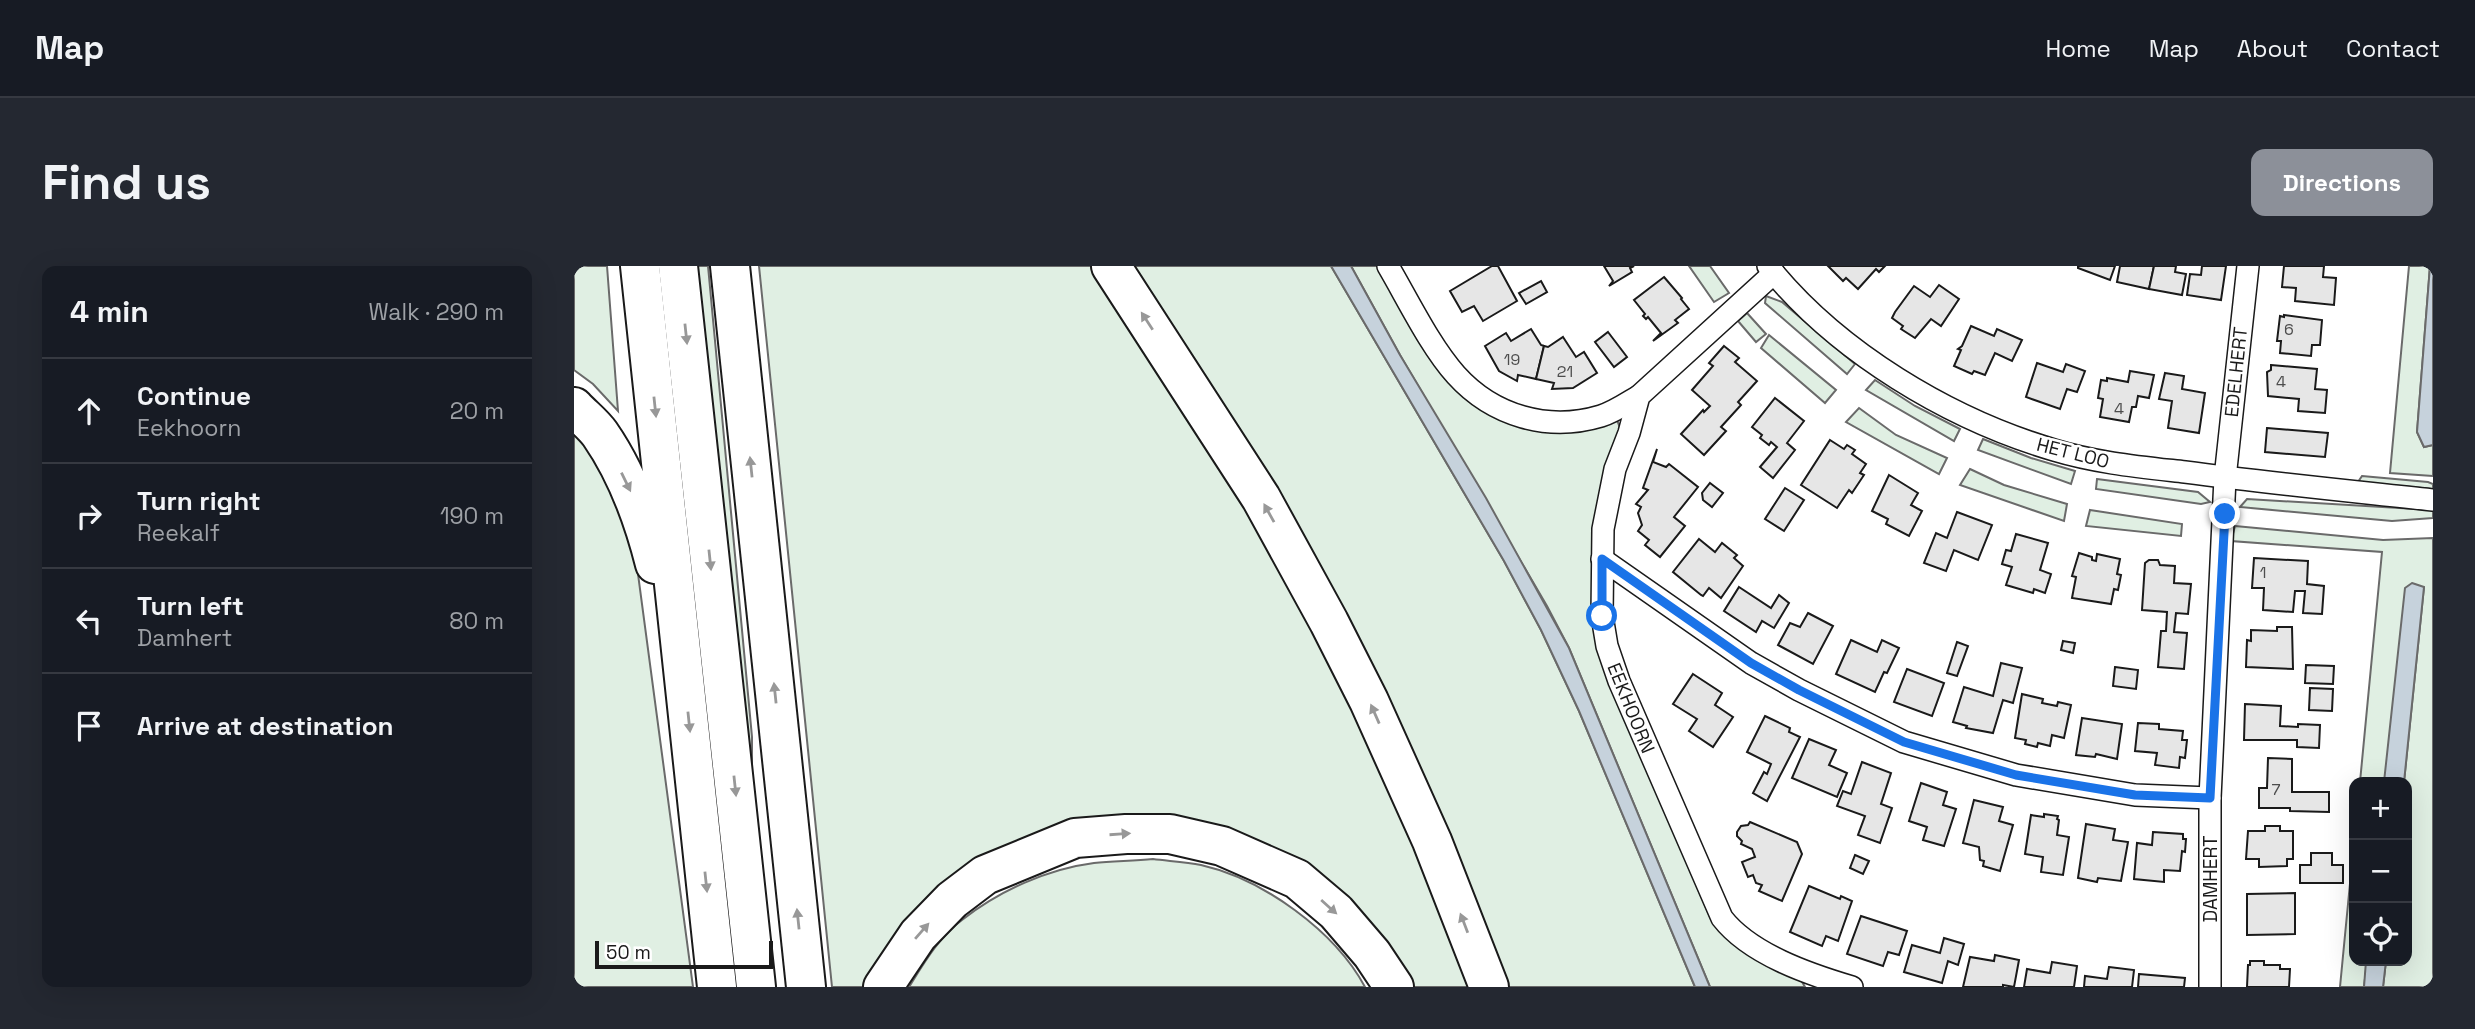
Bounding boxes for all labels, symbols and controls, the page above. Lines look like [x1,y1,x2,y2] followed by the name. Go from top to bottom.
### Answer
[35,27,104,69] text: Map
[2045,33,2111,64] text: Home
[2149,33,2199,64] text: Map
[2237,33,2308,64] text: About
[2346,33,2440,64] text: Contact
[2251,149,2433,216] button: Directions
[42,151,211,213] text: Find us
[70,292,149,331] text: 4 min
[368,297,504,327] text: Walk · 290 m
[1140,312,1154,330] one-way arrow
[2284,319,2294,340] house number: 6
[680,323,691,345] one-way arrow
[2219,326,2253,418] street label: EDELHERT
[1504,349,1520,370] house number: 19
[1557,361,1573,382] house number: 21
[2276,371,2286,392] house number: 4
[137,379,251,413] text: Continue
[70,392,108,430] icon: ahead
[450,396,504,426] text: 20 m
[650,396,661,418] one-way arrow
[2114,398,2124,419] house number: 4
[137,413,241,443] text: Eekhoorn
[2034,432,2112,474] street label: HET LOO
[745,455,756,477] one-way arrow
[620,472,632,492] one-way arrow
[137,484,261,518] text: Turn right
[70,497,108,535] icon: right
[2209,498,2240,529] route end
[440,501,504,531] text: 190 m
[1263,503,1275,523] one-way arrow
[137,518,220,548] text: Reekalf
[705,549,716,571] one-way arrow
[2260,562,2266,583] house number: 1
[137,589,244,623] text: Turn left
[1586,600,1617,631] route start
[70,602,108,640] icon: left
[449,606,504,636] text: 80 m
[137,623,232,653] text: Damhert
[1602,659,1660,757] street label: EEKHOORN
[769,682,780,704] one-way arrow
[1369,704,1381,724] one-way arrow
[70,707,108,745] icon: arrive
[137,709,394,743] text: Arrive at destination
[683,711,694,733] one-way arrow
[730,775,741,797] one-way arrow
[2349,777,2412,966] map controls
[2349,777,2412,840] button: +
[2271,779,2281,800] house number: 7
[1110,829,1132,840] one-way arrow
[2198,836,2223,922] street label: DAMHERT
[2349,840,2412,903] button: −
[700,871,711,893] one-way arrow
[1320,899,1338,915] one-way arrow
[2349,903,2412,966] button: locate
[793,908,804,930] one-way arrow
[1459,913,1470,934] one-way arrow
[914,923,929,940] one-way arrow
[595,938,774,970] scale bar
[606,940,651,965] text: 50 m

